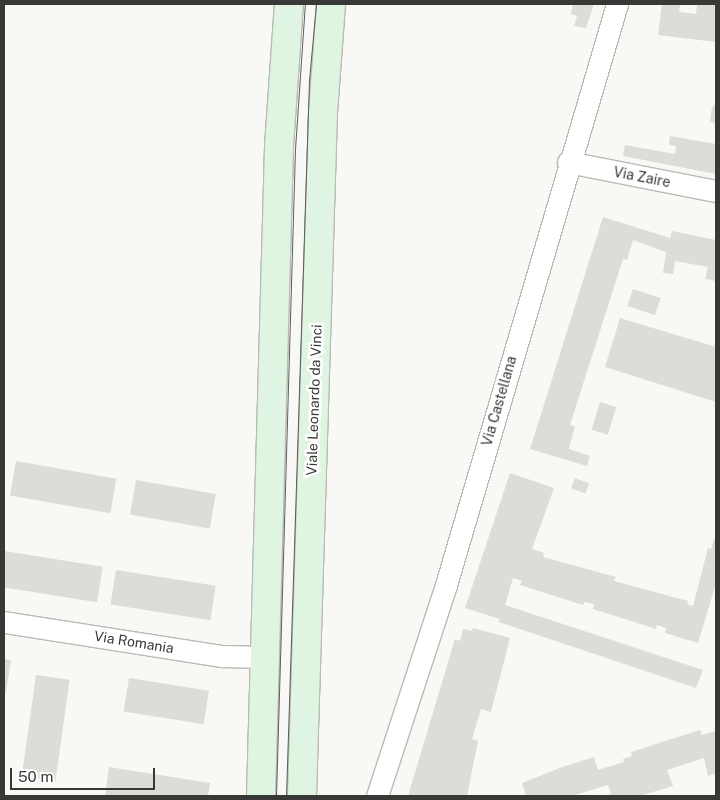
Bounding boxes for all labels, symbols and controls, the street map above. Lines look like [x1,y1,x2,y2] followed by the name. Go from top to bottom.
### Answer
[612,163,672,191] street label: Via Zaire
[303,324,325,476] street label: Viale Leonardo da Vinci
[478,354,520,448] street label: Via Castellana
[93,627,175,657] street label: Via Romania
[12,758,158,790] scale bar
[18,768,53,785] text: 50 m

